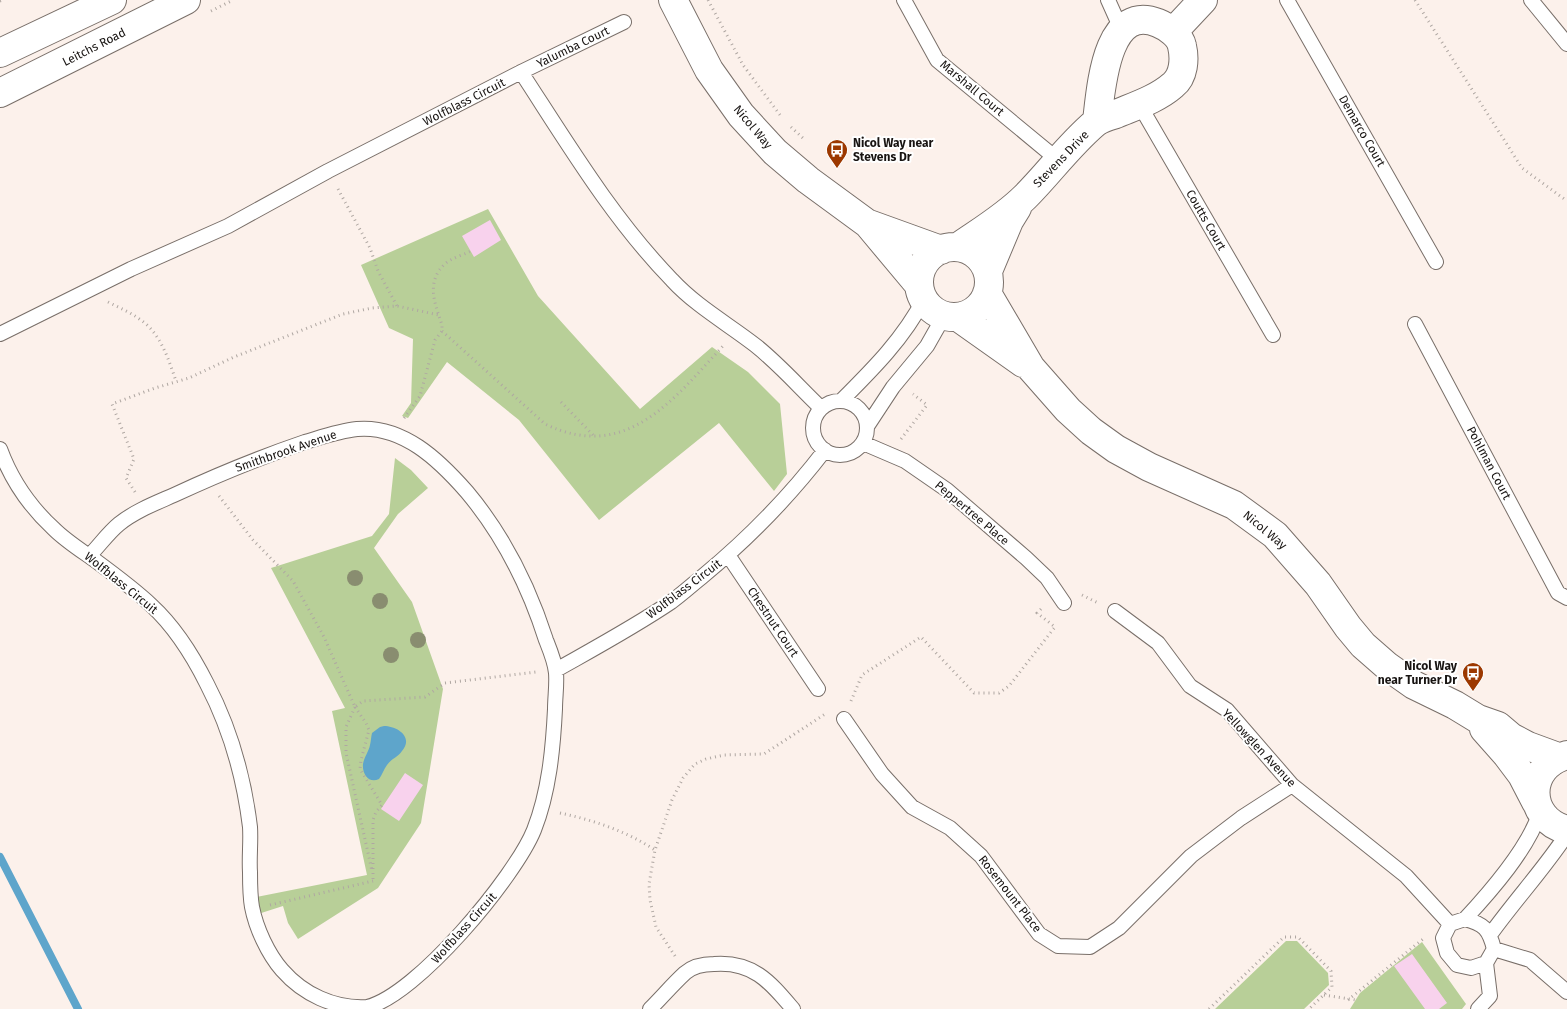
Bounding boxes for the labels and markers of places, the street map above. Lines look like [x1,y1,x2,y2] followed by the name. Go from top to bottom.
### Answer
[853,136,934,164] place label: Nicol Way near Stevens Dr
[825,138,849,169] bus stop icon: Nicol Way near Stevens Dr
[1378,659,1458,687] place label: Nicol Way near Turner Dr
[1461,661,1485,692] bus stop icon: Nicol Way near Turner Dr

